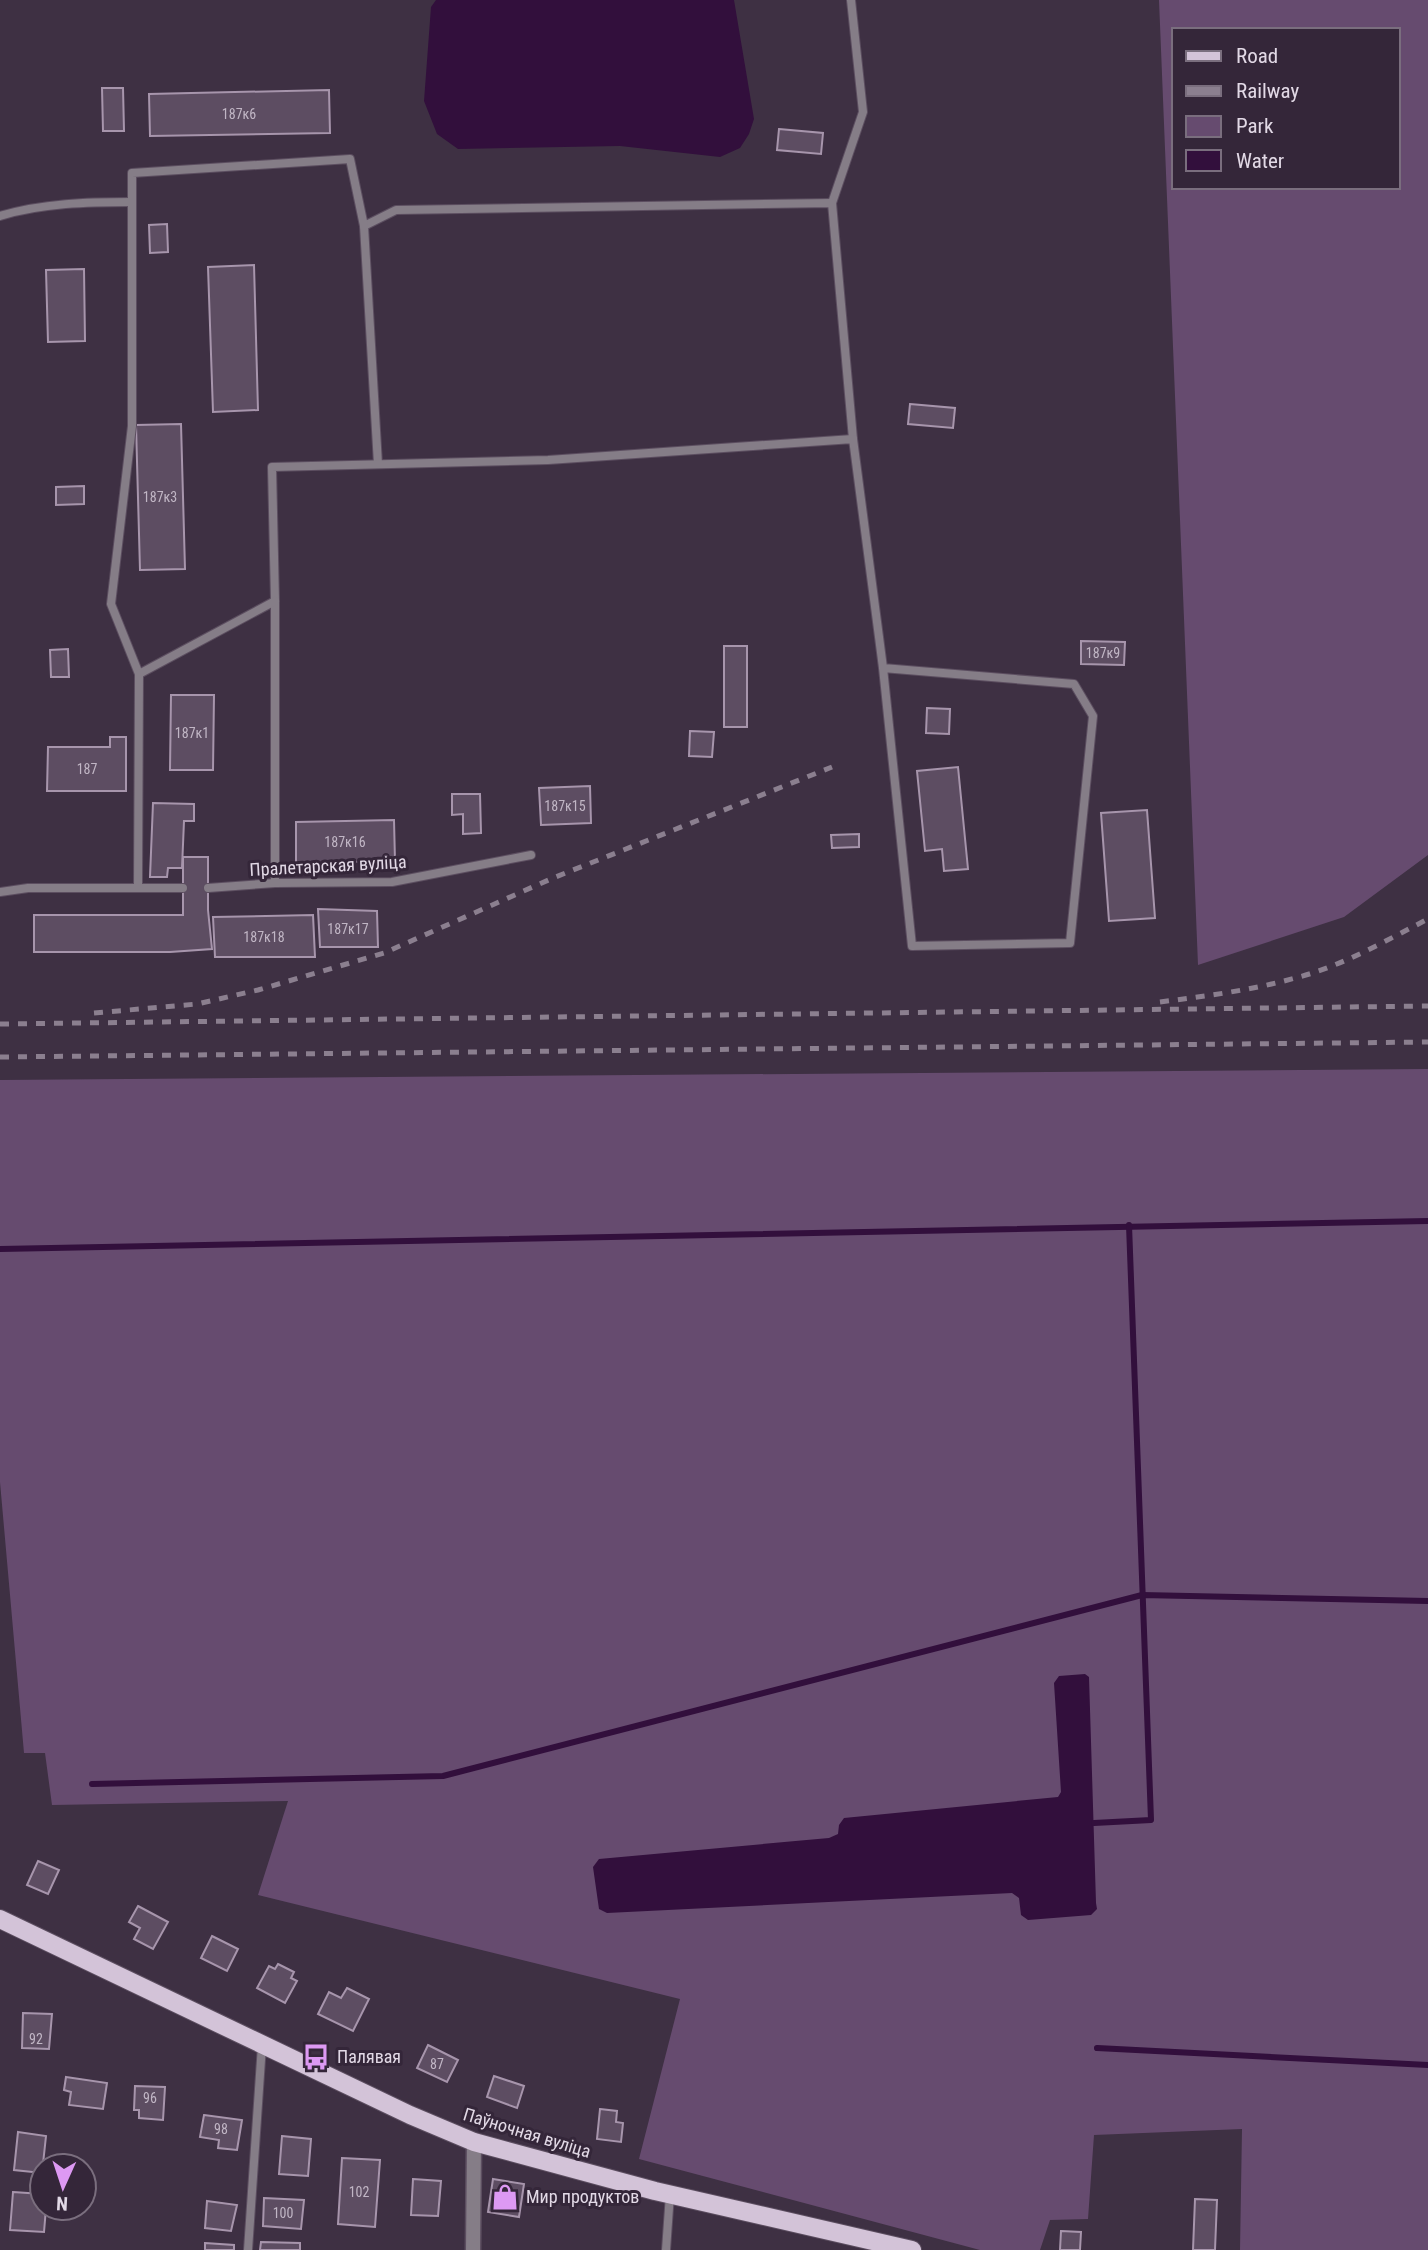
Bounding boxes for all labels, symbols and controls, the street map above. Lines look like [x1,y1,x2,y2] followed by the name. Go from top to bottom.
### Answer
[1172,28,1400,189] legend
[1236,44,1278,68] text: Road
[1236,79,1299,103] text: Railway
[222,106,256,122] house number: 187к6
[1236,114,1274,138] text: Park
[1236,149,1284,173] text: Water
[143,489,177,505] house number: 187к3
[1086,645,1120,661] house number: 187к9
[175,725,209,741] house number: 187к1
[77,761,97,777] house number: 187
[544,798,586,814] house number: 187к15
[324,834,366,850] house number: 187к16
[249,851,407,880] street label: Пралетарская вуліца
[327,921,369,937] house number: 187к17
[243,929,285,945] house number: 187к18
[29,2031,43,2047] house number: 92
[301,2042,331,2072] bus stop icon: Палявая
[337,2046,401,2067] place label: Палявая
[430,2056,444,2072] house number: 87
[143,2090,157,2106] house number: 96
[461,2103,593,2162] street label: Паўночная вуліца
[214,2121,228,2137] house number: 98
[28,2152,98,2222] north arrow
[490,2182,520,2212] shop icon: Мир продуктов
[349,2184,369,2200] house number: 102
[526,2186,639,2207] place label: Мир продуктов
[56,2192,69,2215] text: N
[273,2205,293,2221] house number: 100

